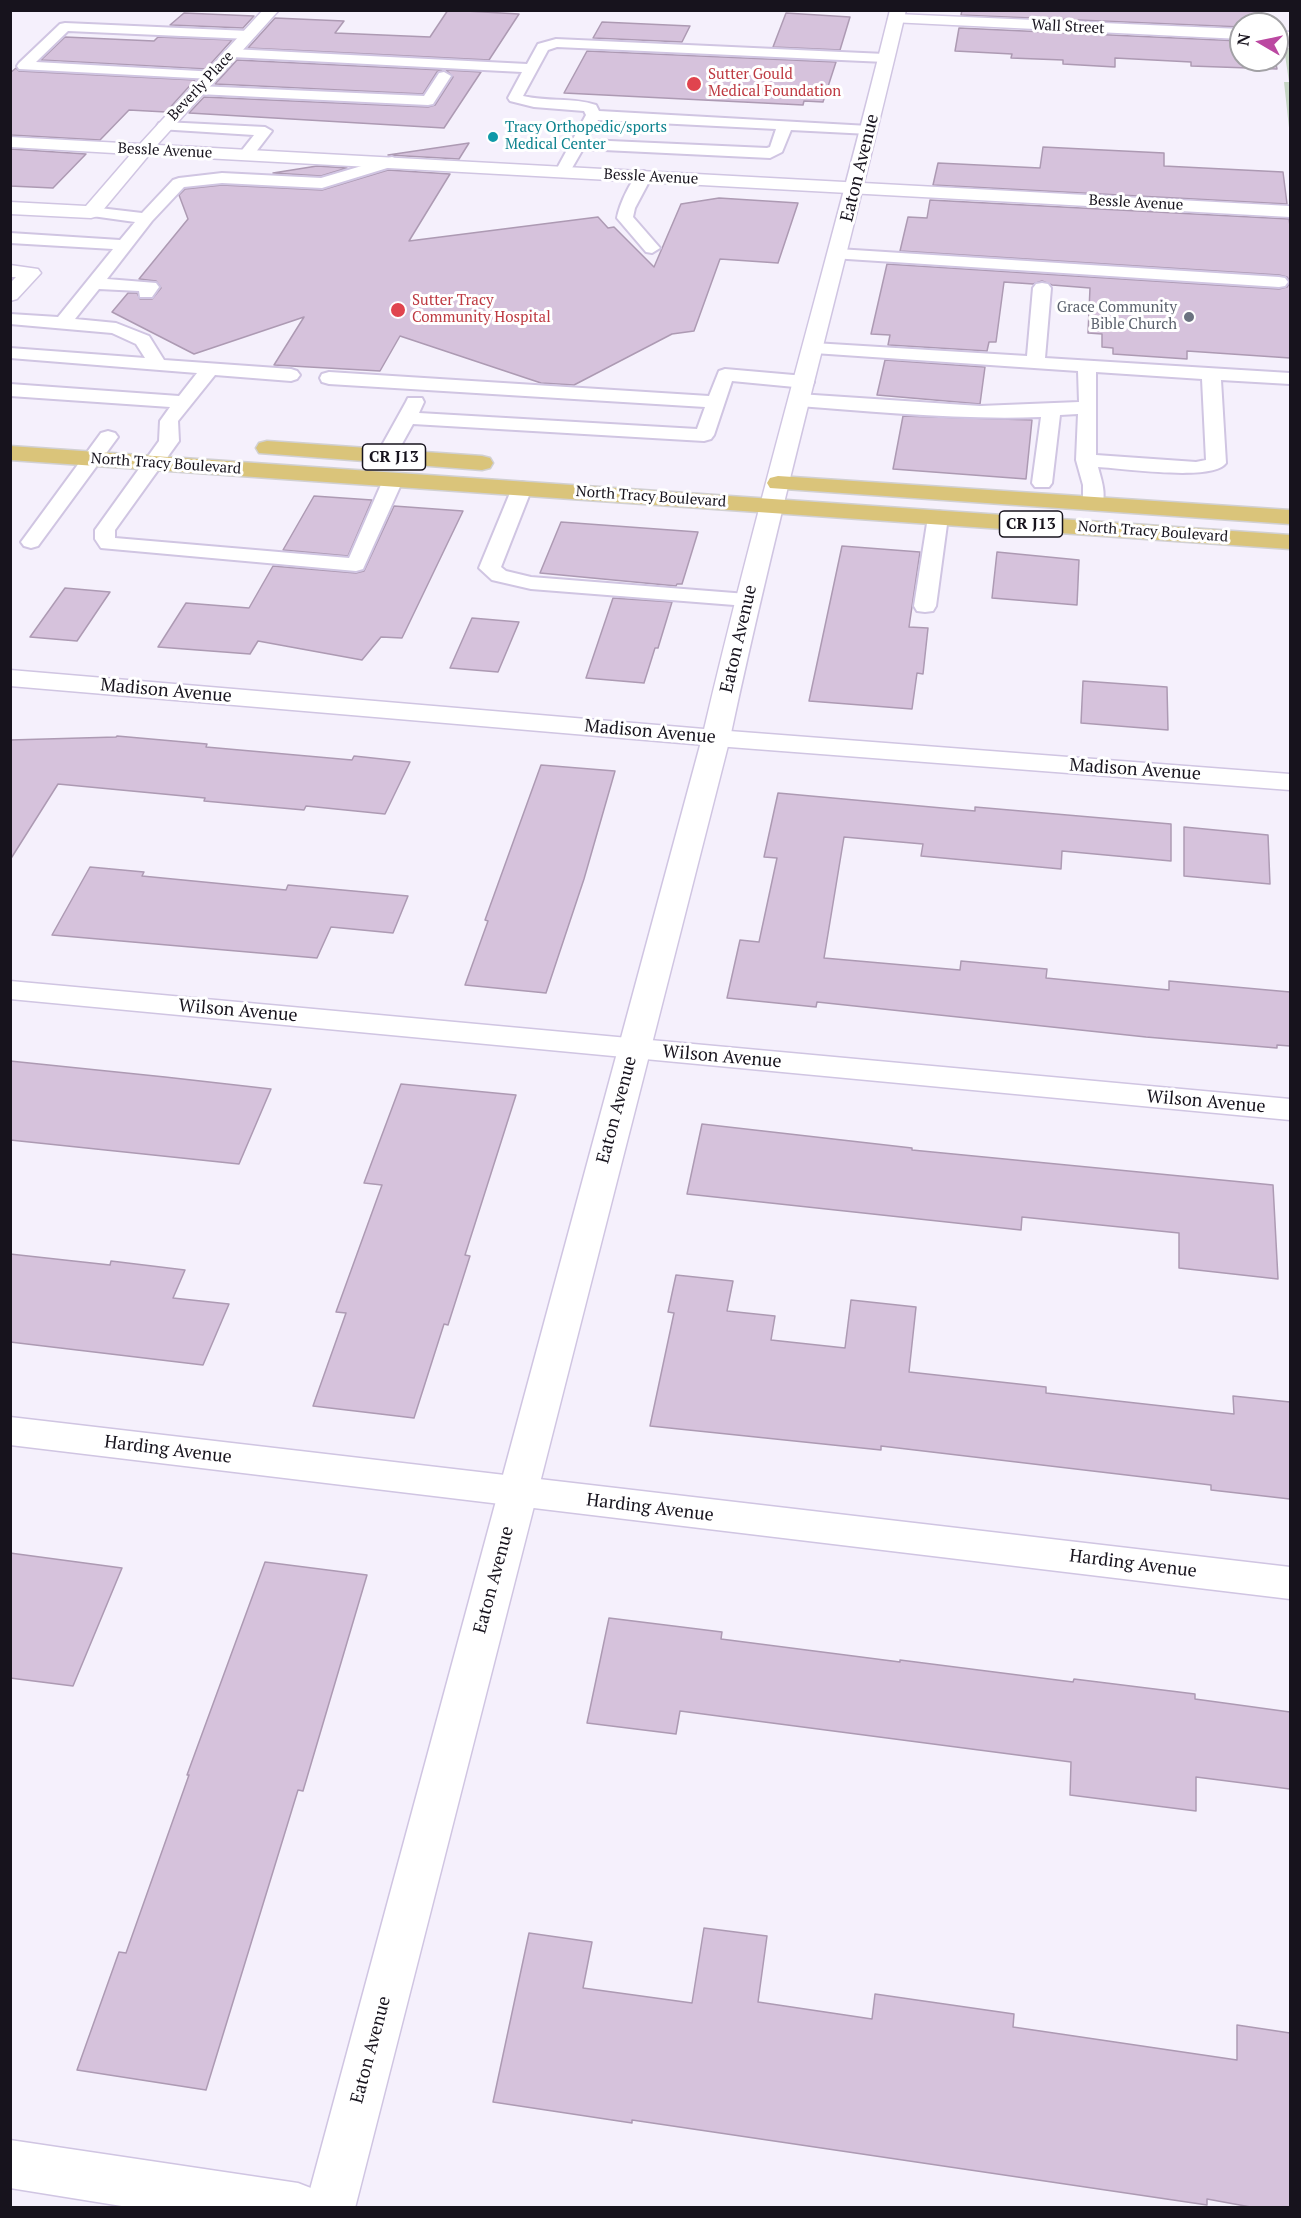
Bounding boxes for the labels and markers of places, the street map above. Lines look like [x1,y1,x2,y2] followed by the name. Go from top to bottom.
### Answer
[708,66,841,101] place label: Sutter Gould Medical Foundation
[685,75,703,93] marker: Sutter Gould Medical Foundation
[505,119,667,154] place label: Tracy Orthopedic/sports Medical Center
[486,130,500,144] marker: Tracy Orthopedic/sports Medical Center
[412,292,551,327] place label: Sutter Tracy Community Hospital
[1057,299,1177,334] place label: Grace Community Bible Church
[389,301,407,319] marker: Sutter Tracy Community Hospital
[1182,310,1196,324] marker: Grace Community Bible Church

